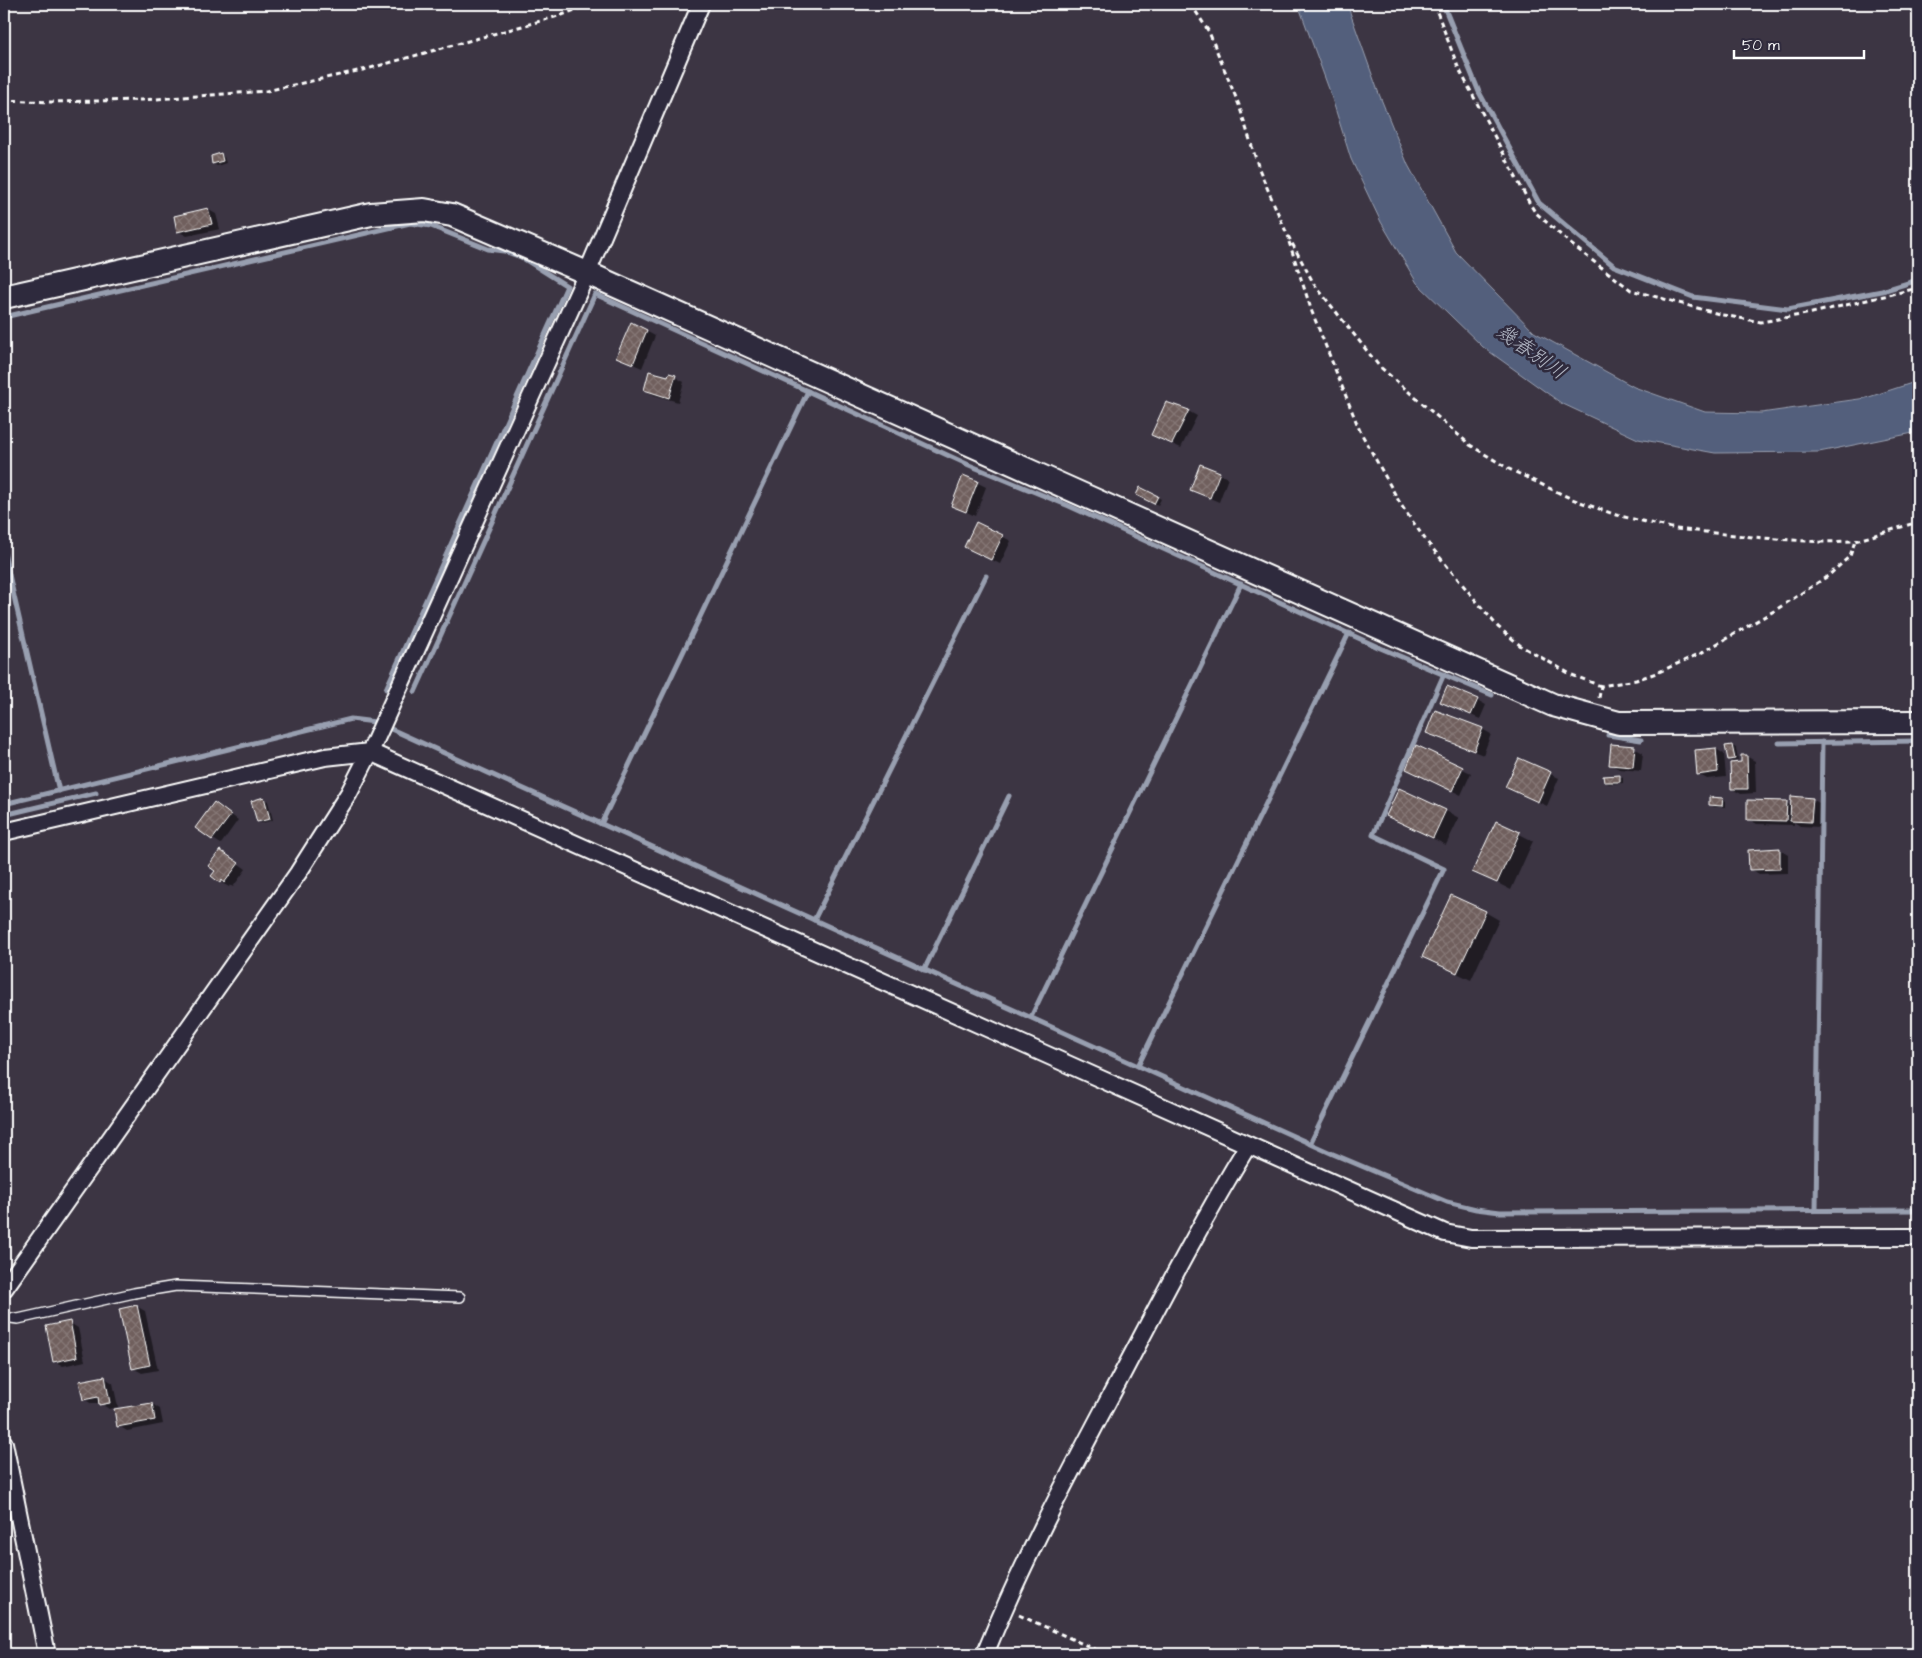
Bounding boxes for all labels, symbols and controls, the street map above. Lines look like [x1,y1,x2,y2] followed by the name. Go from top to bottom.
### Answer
[1734,28,1864,60] scale bar
[1742,35,1780,56] text: 50 m
[1490,318,1572,386] water label: 幾春別川

